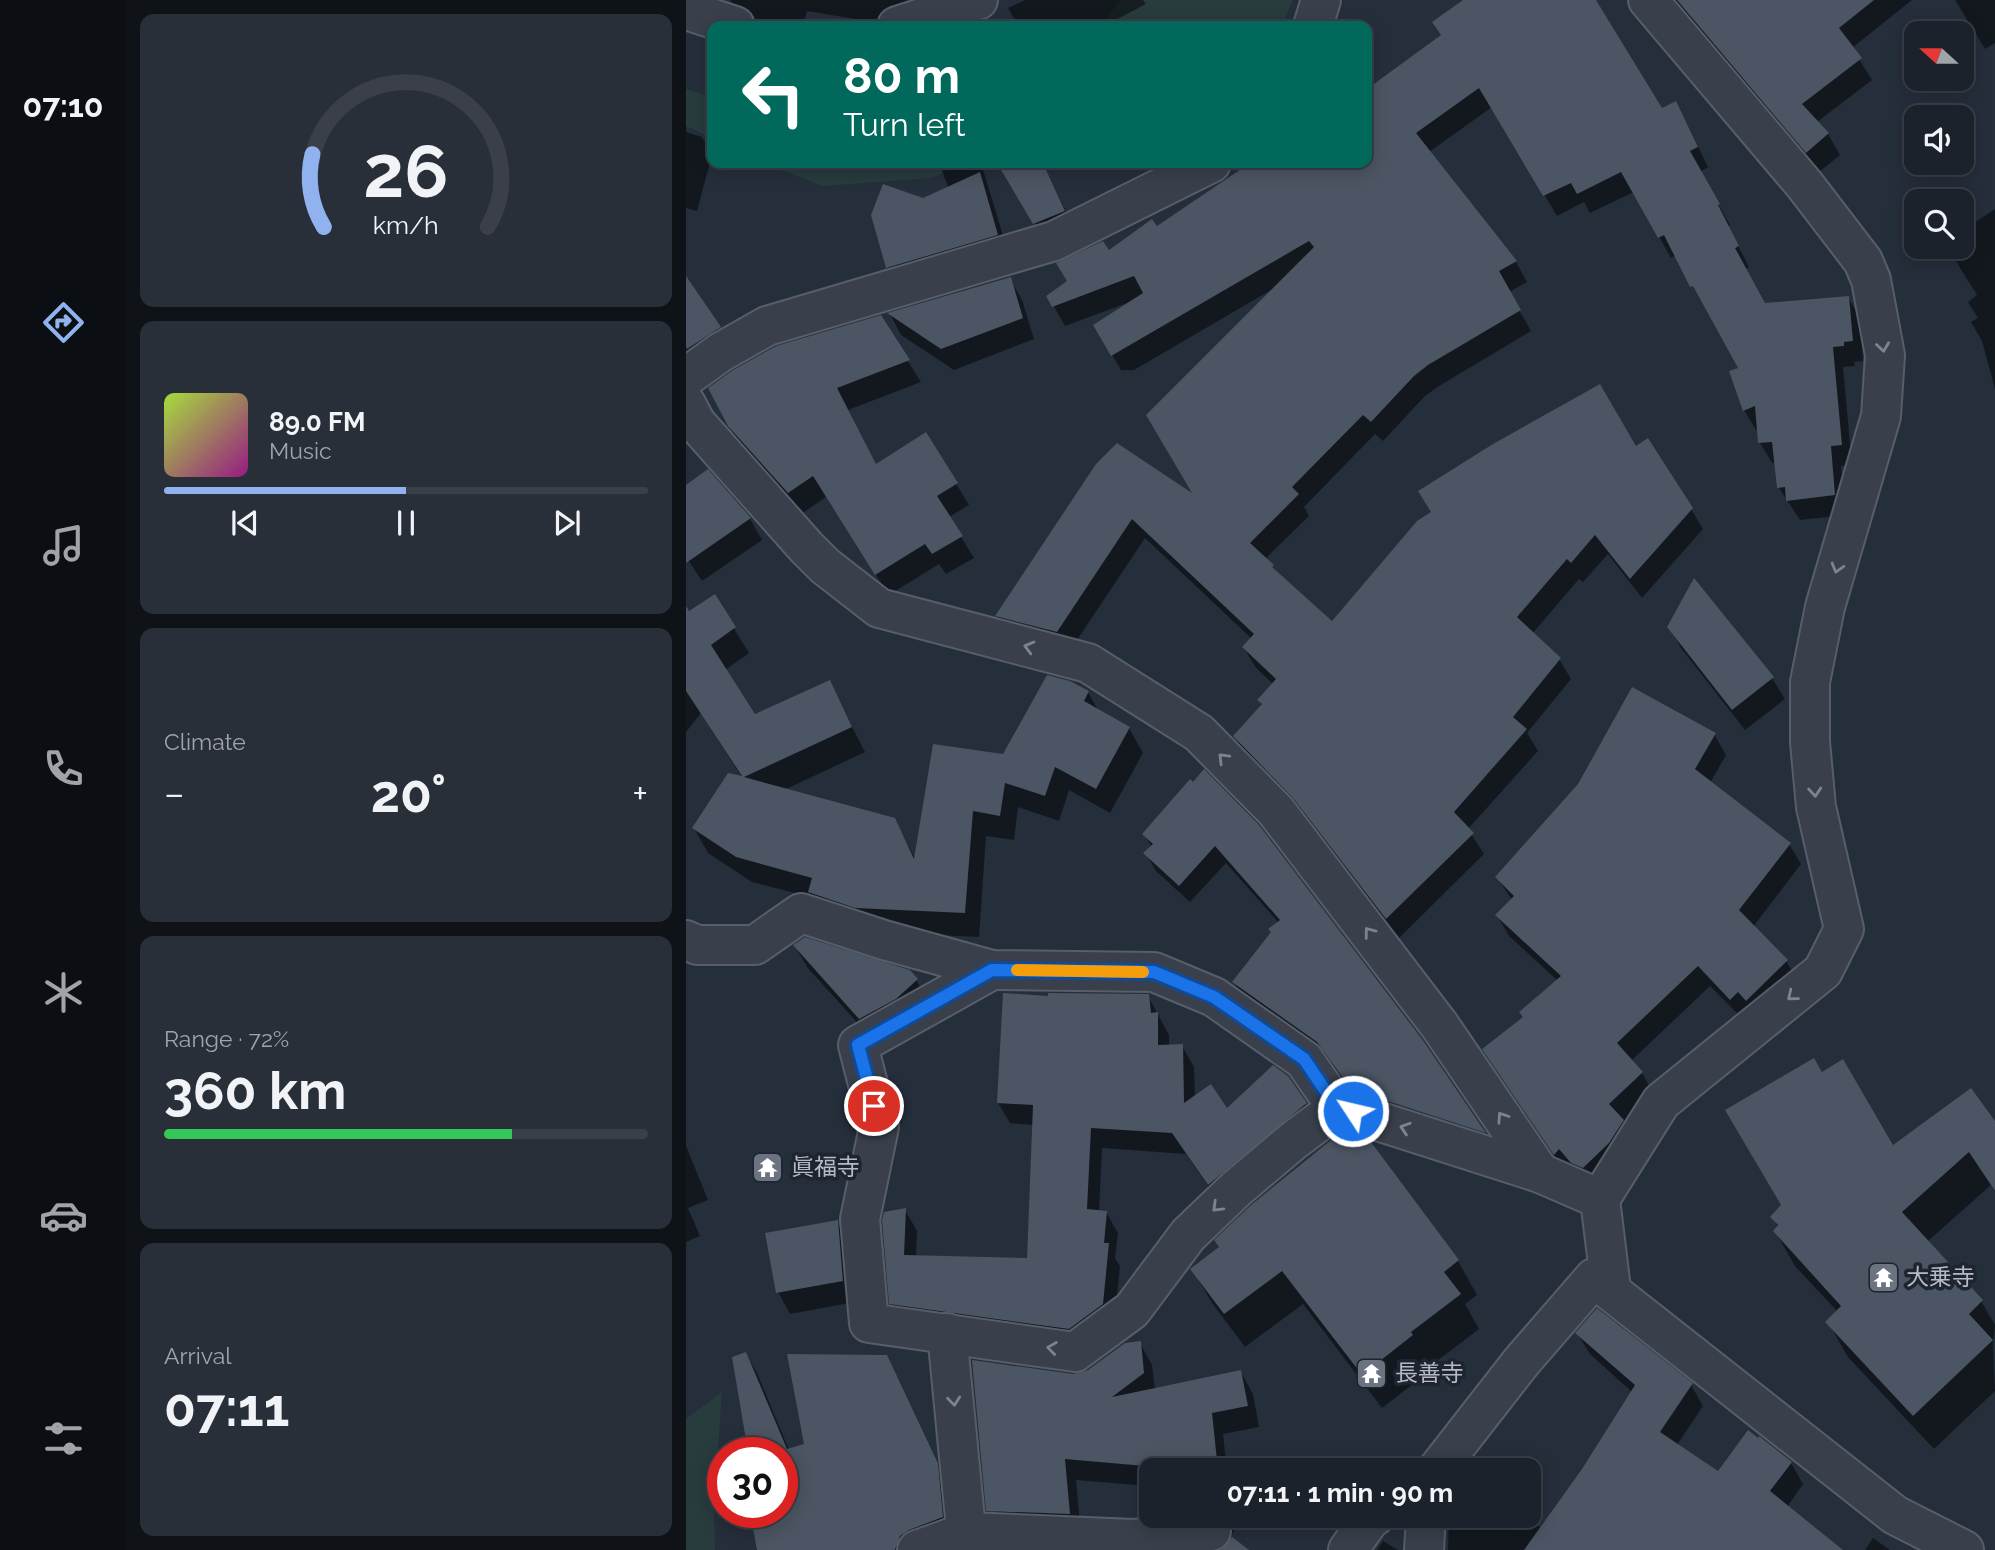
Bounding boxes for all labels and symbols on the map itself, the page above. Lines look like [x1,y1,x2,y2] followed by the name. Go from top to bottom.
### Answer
[1904,21,1974,91] north arrow
[1876,341,1891,353] one-way arrow
[1830,561,1845,573] one-way arrow
[1023,641,1035,655] one-way arrow
[1219,753,1232,766] one-way arrow
[1807,786,1822,797] one-way arrow
[1364,927,1377,940] one-way arrow
[1788,988,1801,1000] one-way arrow
[1316,1074,1390,1148] position arrow
[844,1076,904,1136] pin
[1497,1112,1510,1125] one-way arrow
[1400,1122,1412,1137] one-way arrow
[751,1150,785,1184] temple icon: 眞福寺
[791,1153,860,1180] place label: 眞福寺
[1212,1199,1225,1212] one-way arrow
[1866,1260,1900,1294] temple icon: 大乗寺
[1906,1263,1975,1290] place label: 大乗寺
[1046,1341,1058,1356] one-way arrow
[1355,1356,1389,1390] temple icon: 長善寺
[1395,1359,1464,1386] place label: 長善寺
[946,1396,961,1407] one-way arrow
[707,1437,798,1528] speed limit sign: 30

